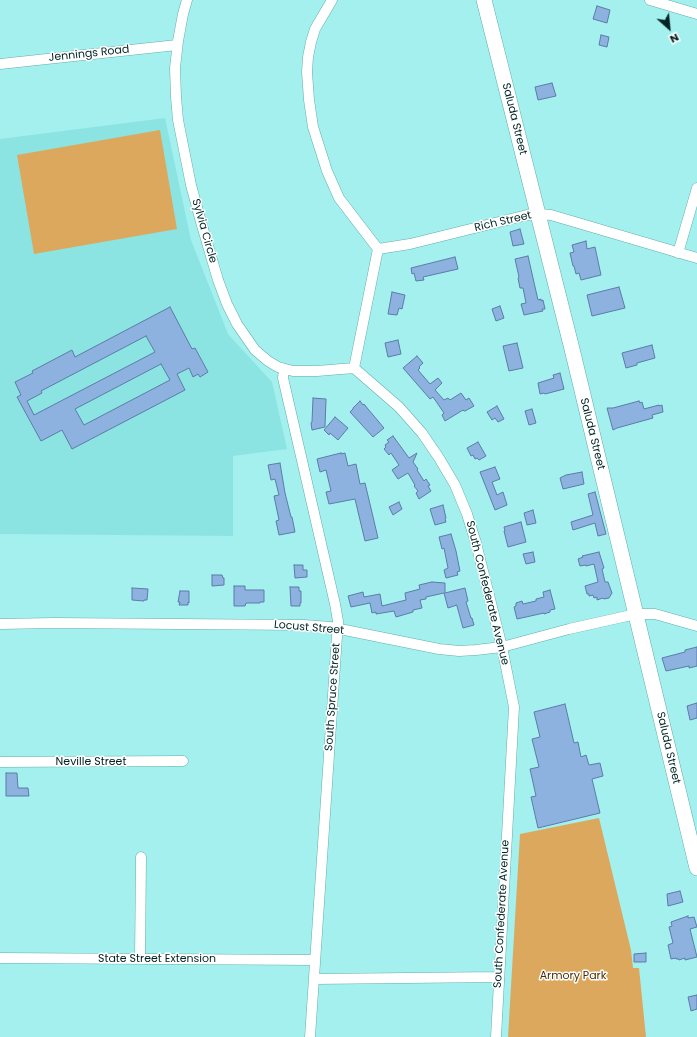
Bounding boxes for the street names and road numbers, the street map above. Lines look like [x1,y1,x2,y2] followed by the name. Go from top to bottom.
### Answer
[48,43,130,65] street label: Jennings Road
[499,82,529,156] street label: Saluda Street
[189,197,219,265] street label: Sylvia Circle
[473,209,533,235] street label: Rich Street
[577,397,607,471] street label: Saluda Street
[463,519,511,667] street label: South Confederate Avenue
[273,618,345,638] street label: Locust Street
[323,643,343,751] street label: South Spruce Street
[653,711,683,785] street label: Saluda Street
[56,755,126,769] street label: Neville Street
[492,840,512,988] street label: South Confederate Avenue
[98,952,216,966] street label: State Street Extension

